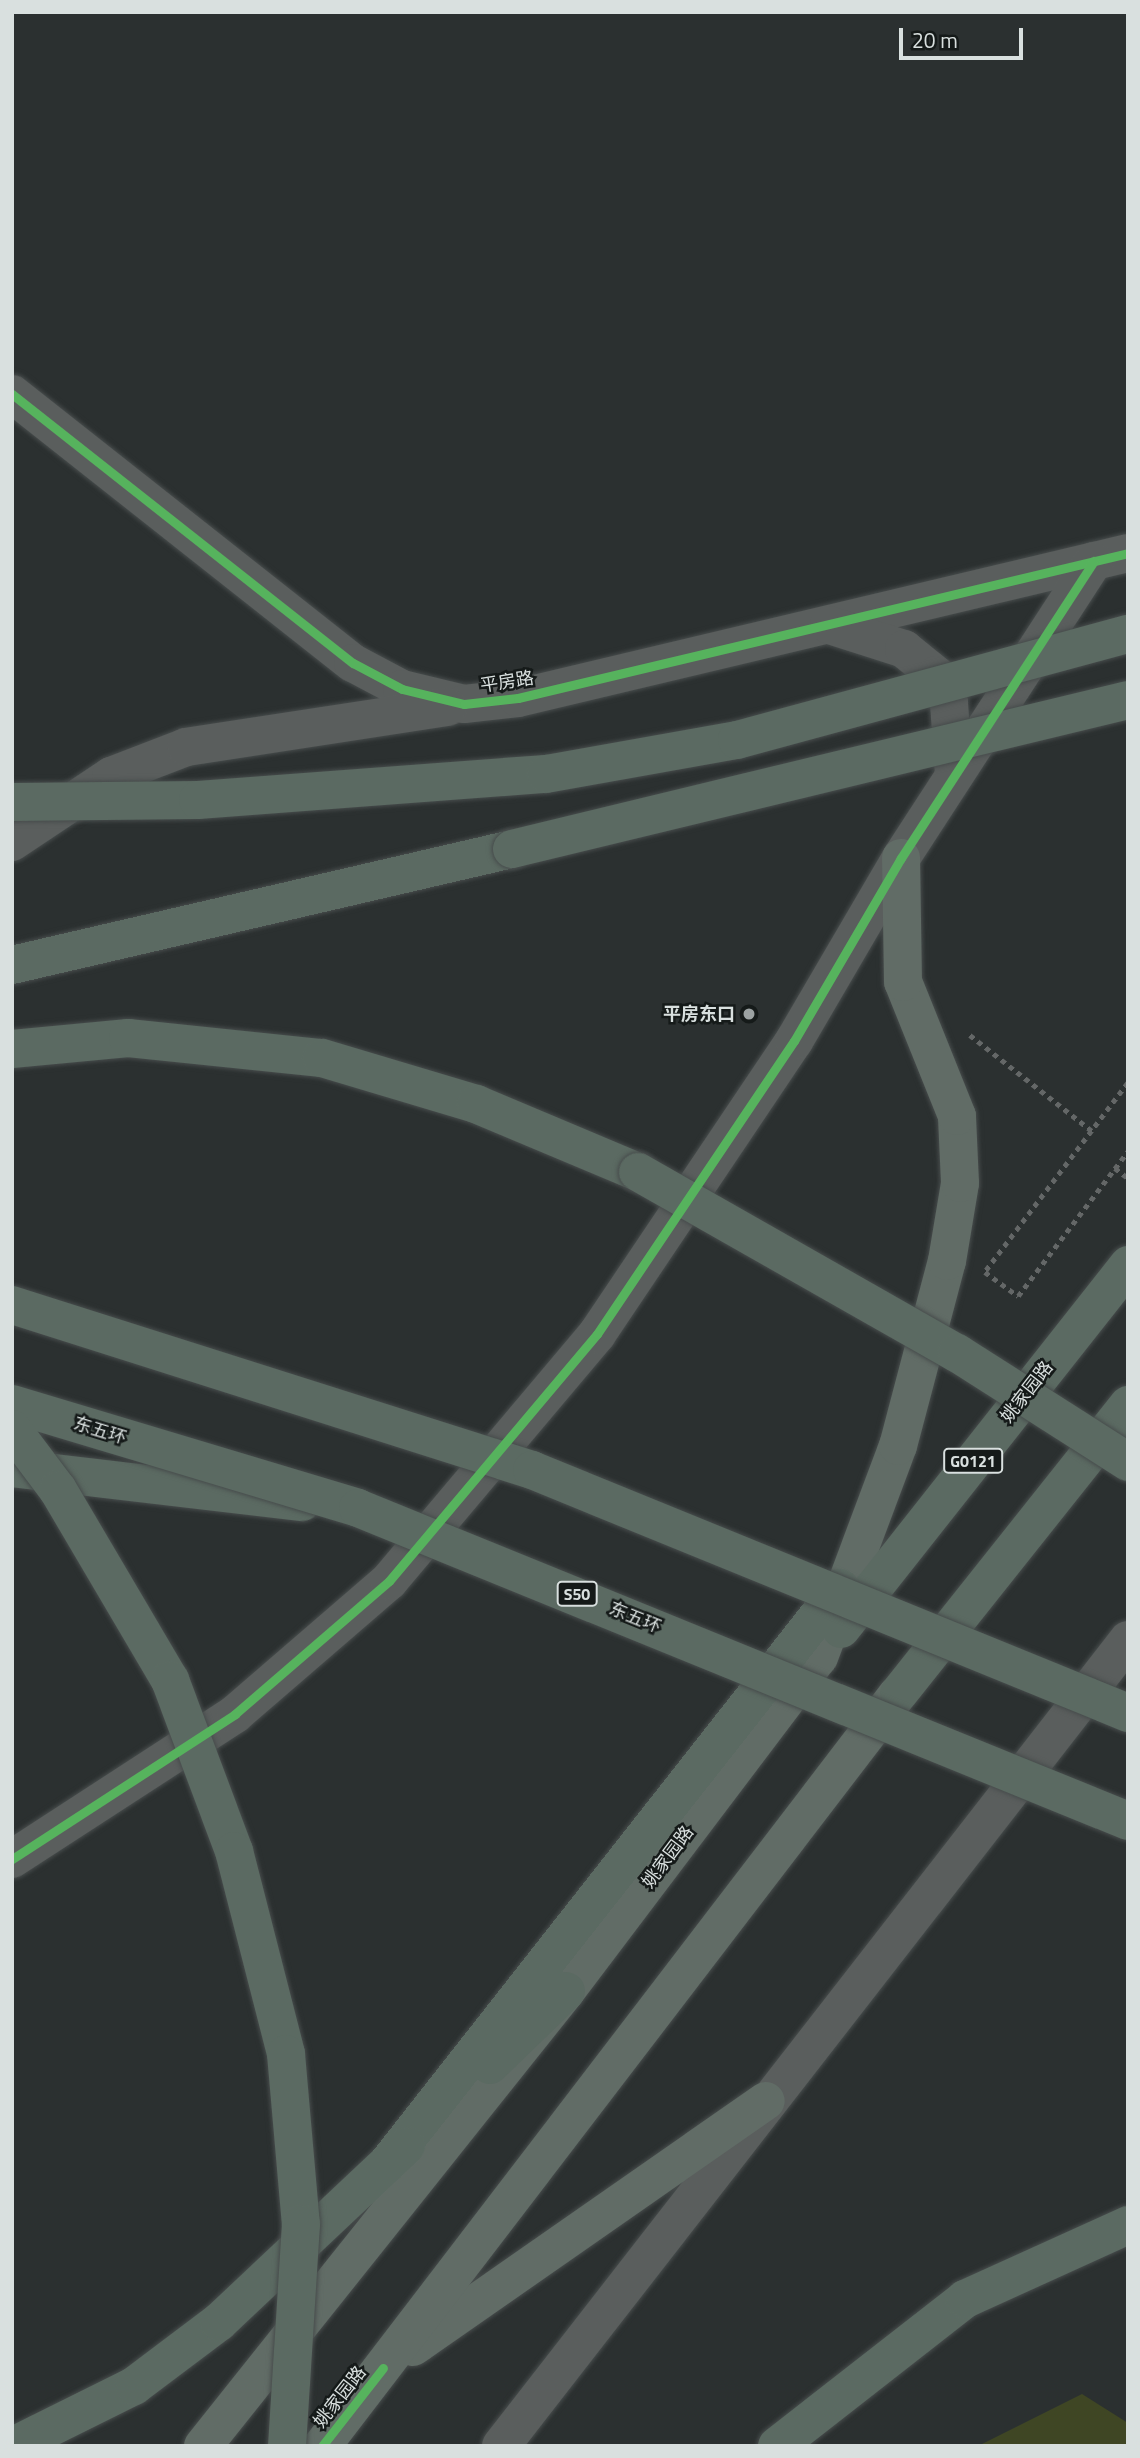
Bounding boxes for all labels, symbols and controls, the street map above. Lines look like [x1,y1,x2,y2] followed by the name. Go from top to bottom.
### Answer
[902,14,1026,58] scale bar
[912,24,958,56] text: 20 m
[479,667,535,697] street label: 平房路
[663,1003,735,1025] place label: 平房东口
[741,1006,757,1022] marker: 平房东口
[996,1357,1058,1427] street label: 姚家园路
[71,1413,129,1449] street label: 东五环
[942,1448,1004,1474] road number: G0121
[556,1582,598,1606] road number: S50
[606,1598,664,1638] street label: 东五环
[638,1822,698,1892] street label: 姚家园路
[309,2362,371,2432] street label: 姚家园路

